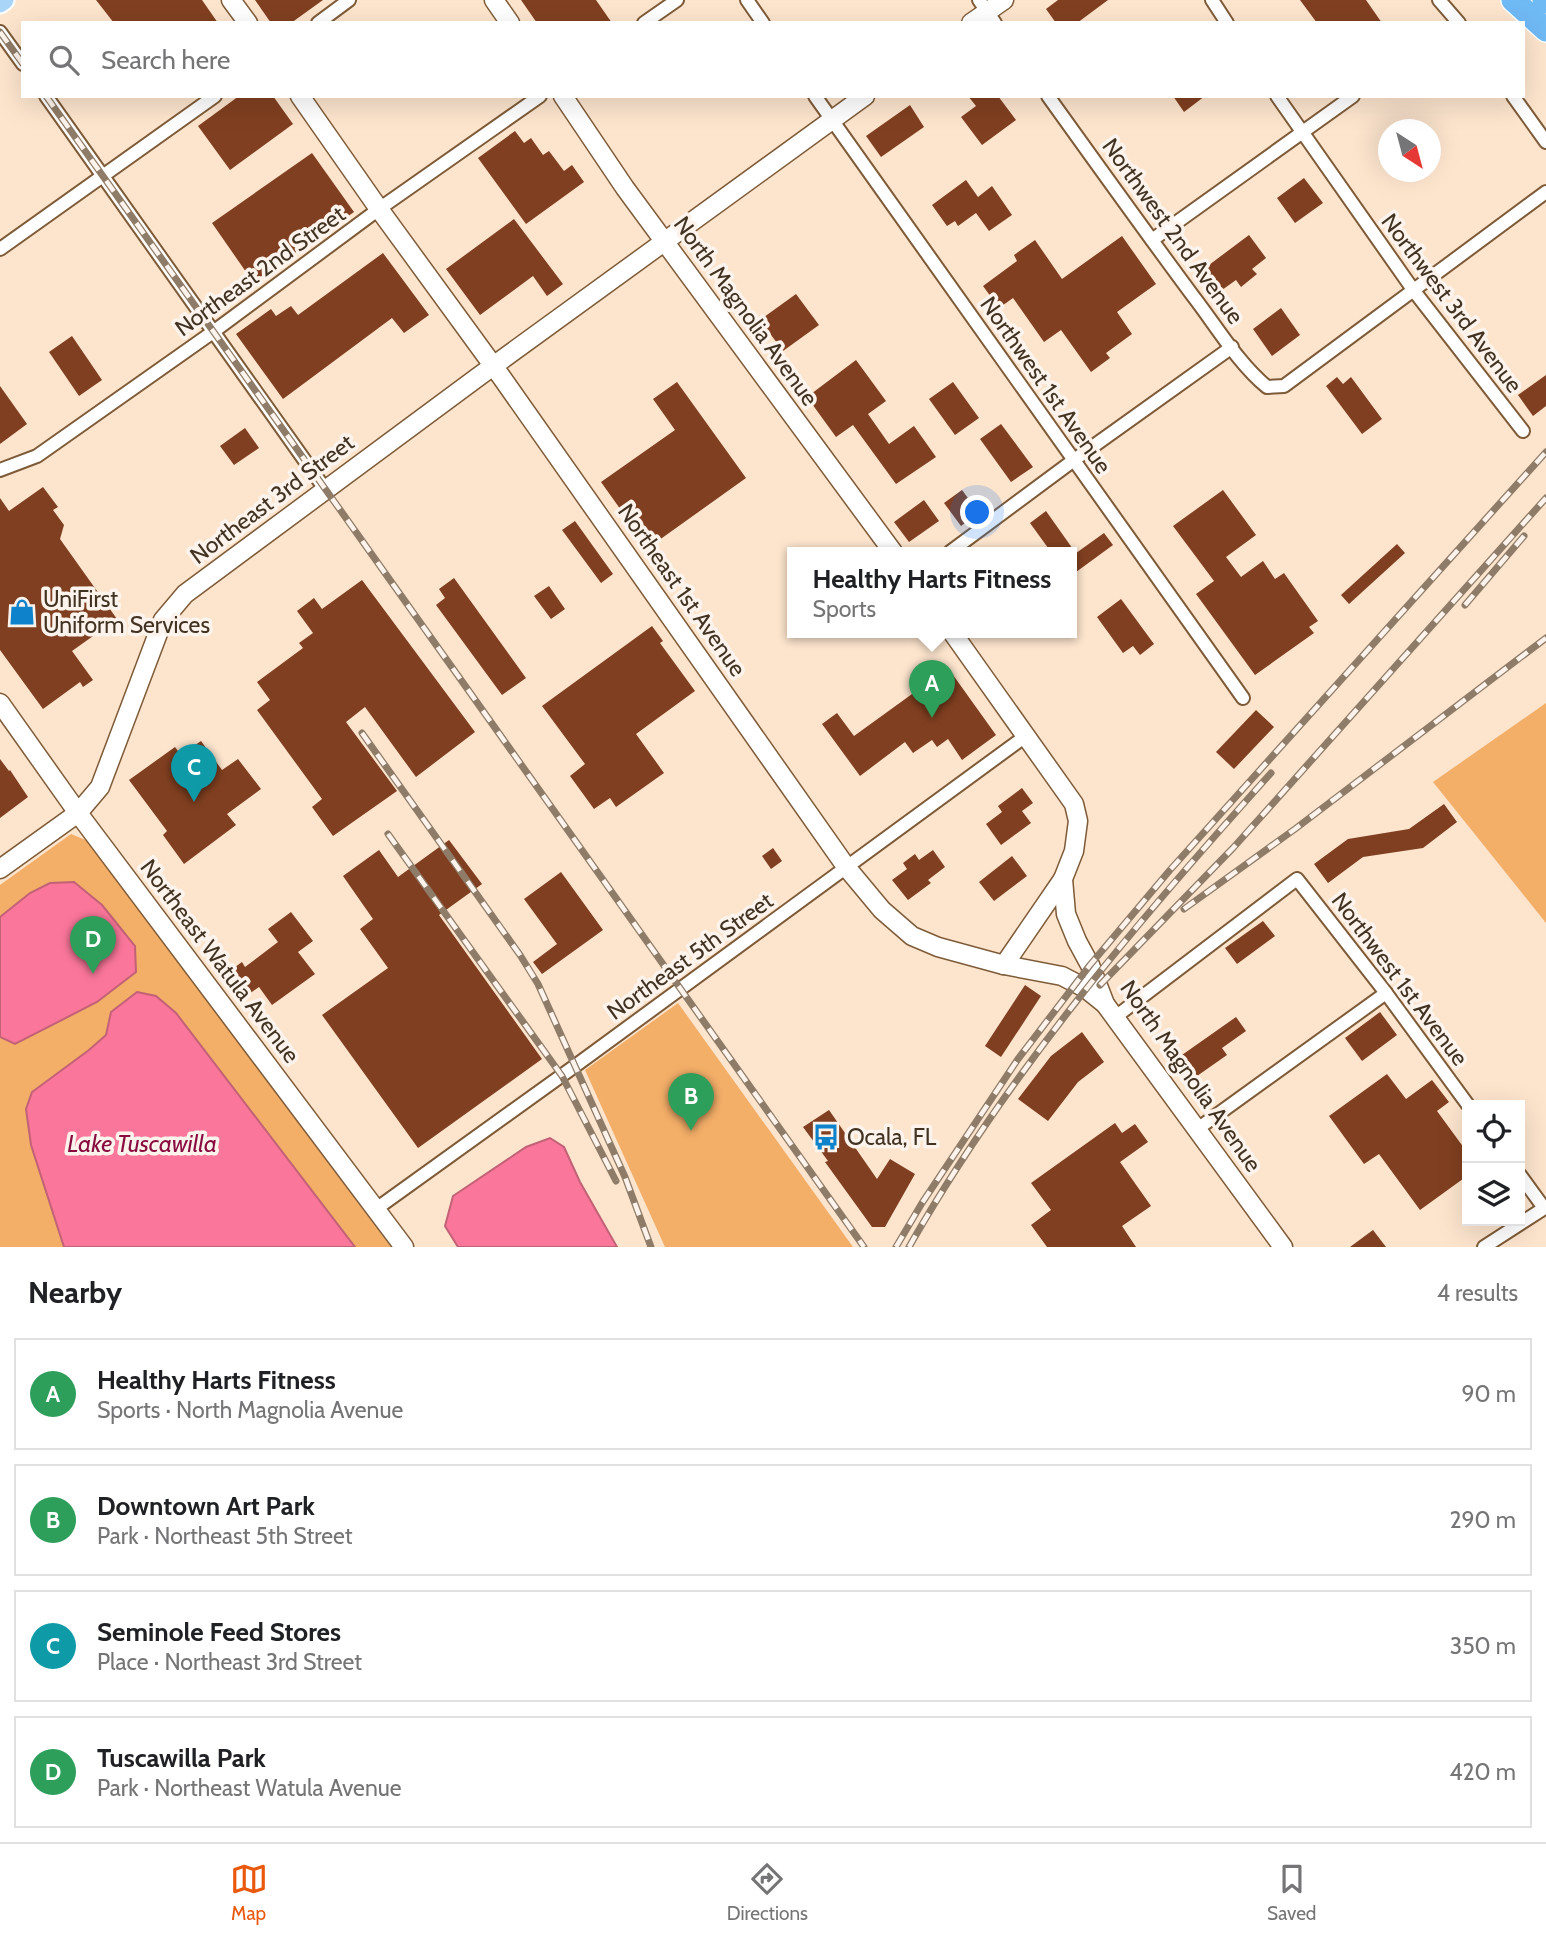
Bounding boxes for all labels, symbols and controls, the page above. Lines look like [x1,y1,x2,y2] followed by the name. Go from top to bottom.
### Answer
[21,21,1525,98] search box
[45,41,83,79] icon: search
[101,44,230,76] text: Search here
[1378,119,1441,182] north arrow
[1096,133,1250,329] street label: Northwest 2nd Avenue
[170,200,351,342] street label: Northeast 2nd Street
[1376,208,1529,398] street label: Northwest 3rd Avenue
[668,211,824,411] street label: North Magnolia Avenue
[974,291,1118,479] street label: Northwest 1st Avenue
[185,428,360,570] street label: Northeast 3rd Street
[960,495,994,529] your location
[612,498,752,682] street label: Northeast 1st Avenue
[787,547,1077,638] popup
[813,563,1051,595] text: Healthy Harts Fitness
[43,585,210,639] place label: UniFirst Uniform Services
[813,595,876,623] text: Sports
[7,597,37,627] shop icon: UniFirst Uniform Services
[909,660,955,718] pin: A
[171,744,217,802] pin: C
[134,854,306,1068] street label: Northeast Watula Avenue
[602,886,779,1026] street label: Northeast 5th Street
[1326,887,1474,1071] street label: Northwest 1st Avenue
[70,916,116,974] pin: D
[1114,975,1268,1177] street label: North Magnolia Avenue
[668,1073,714,1131] pin: B
[1462,1100,1525,1226] map controls
[1462,1100,1525,1163] button: locate
[811,1122,841,1152] bus stop icon: Ocala, FL
[847,1123,937,1151] place label: Ocala, FL
[67,1129,217,1158] water label: Lake Tuscawilla
[1462,1163,1525,1226] button: layers
[28,1274,122,1311] text: Nearby
[1437,1279,1518,1307] text: 4 results
[97,1364,336,1396] text: Healthy Harts Fitness
[46,1380,60,1408] text: A
[1462,1380,1516,1408] text: 90 m
[97,1396,403,1424] text: Sports · North Magnolia Avenue
[97,1490,315,1522] text: Downtown Art Park
[46,1506,60,1534] text: B
[1449,1506,1516,1534] text: 290 m
[97,1522,352,1550] text: Park · Northeast 5th Street
[97,1616,341,1648] text: Seminole Feed Stores
[46,1632,60,1660] text: C
[1450,1632,1516,1660] text: 350 m
[97,1648,362,1676] text: Place · Northeast 3rd Street
[97,1742,266,1774] text: Tuscawilla Park
[45,1758,61,1786] text: D
[1449,1758,1516,1786] text: 420 m
[97,1774,402,1802] text: Park · Northeast Watula Avenue
[230,1860,268,1925] tab: Map
[727,1860,808,1925] tab: Directions
[1267,1860,1316,1925] tab: Saved

